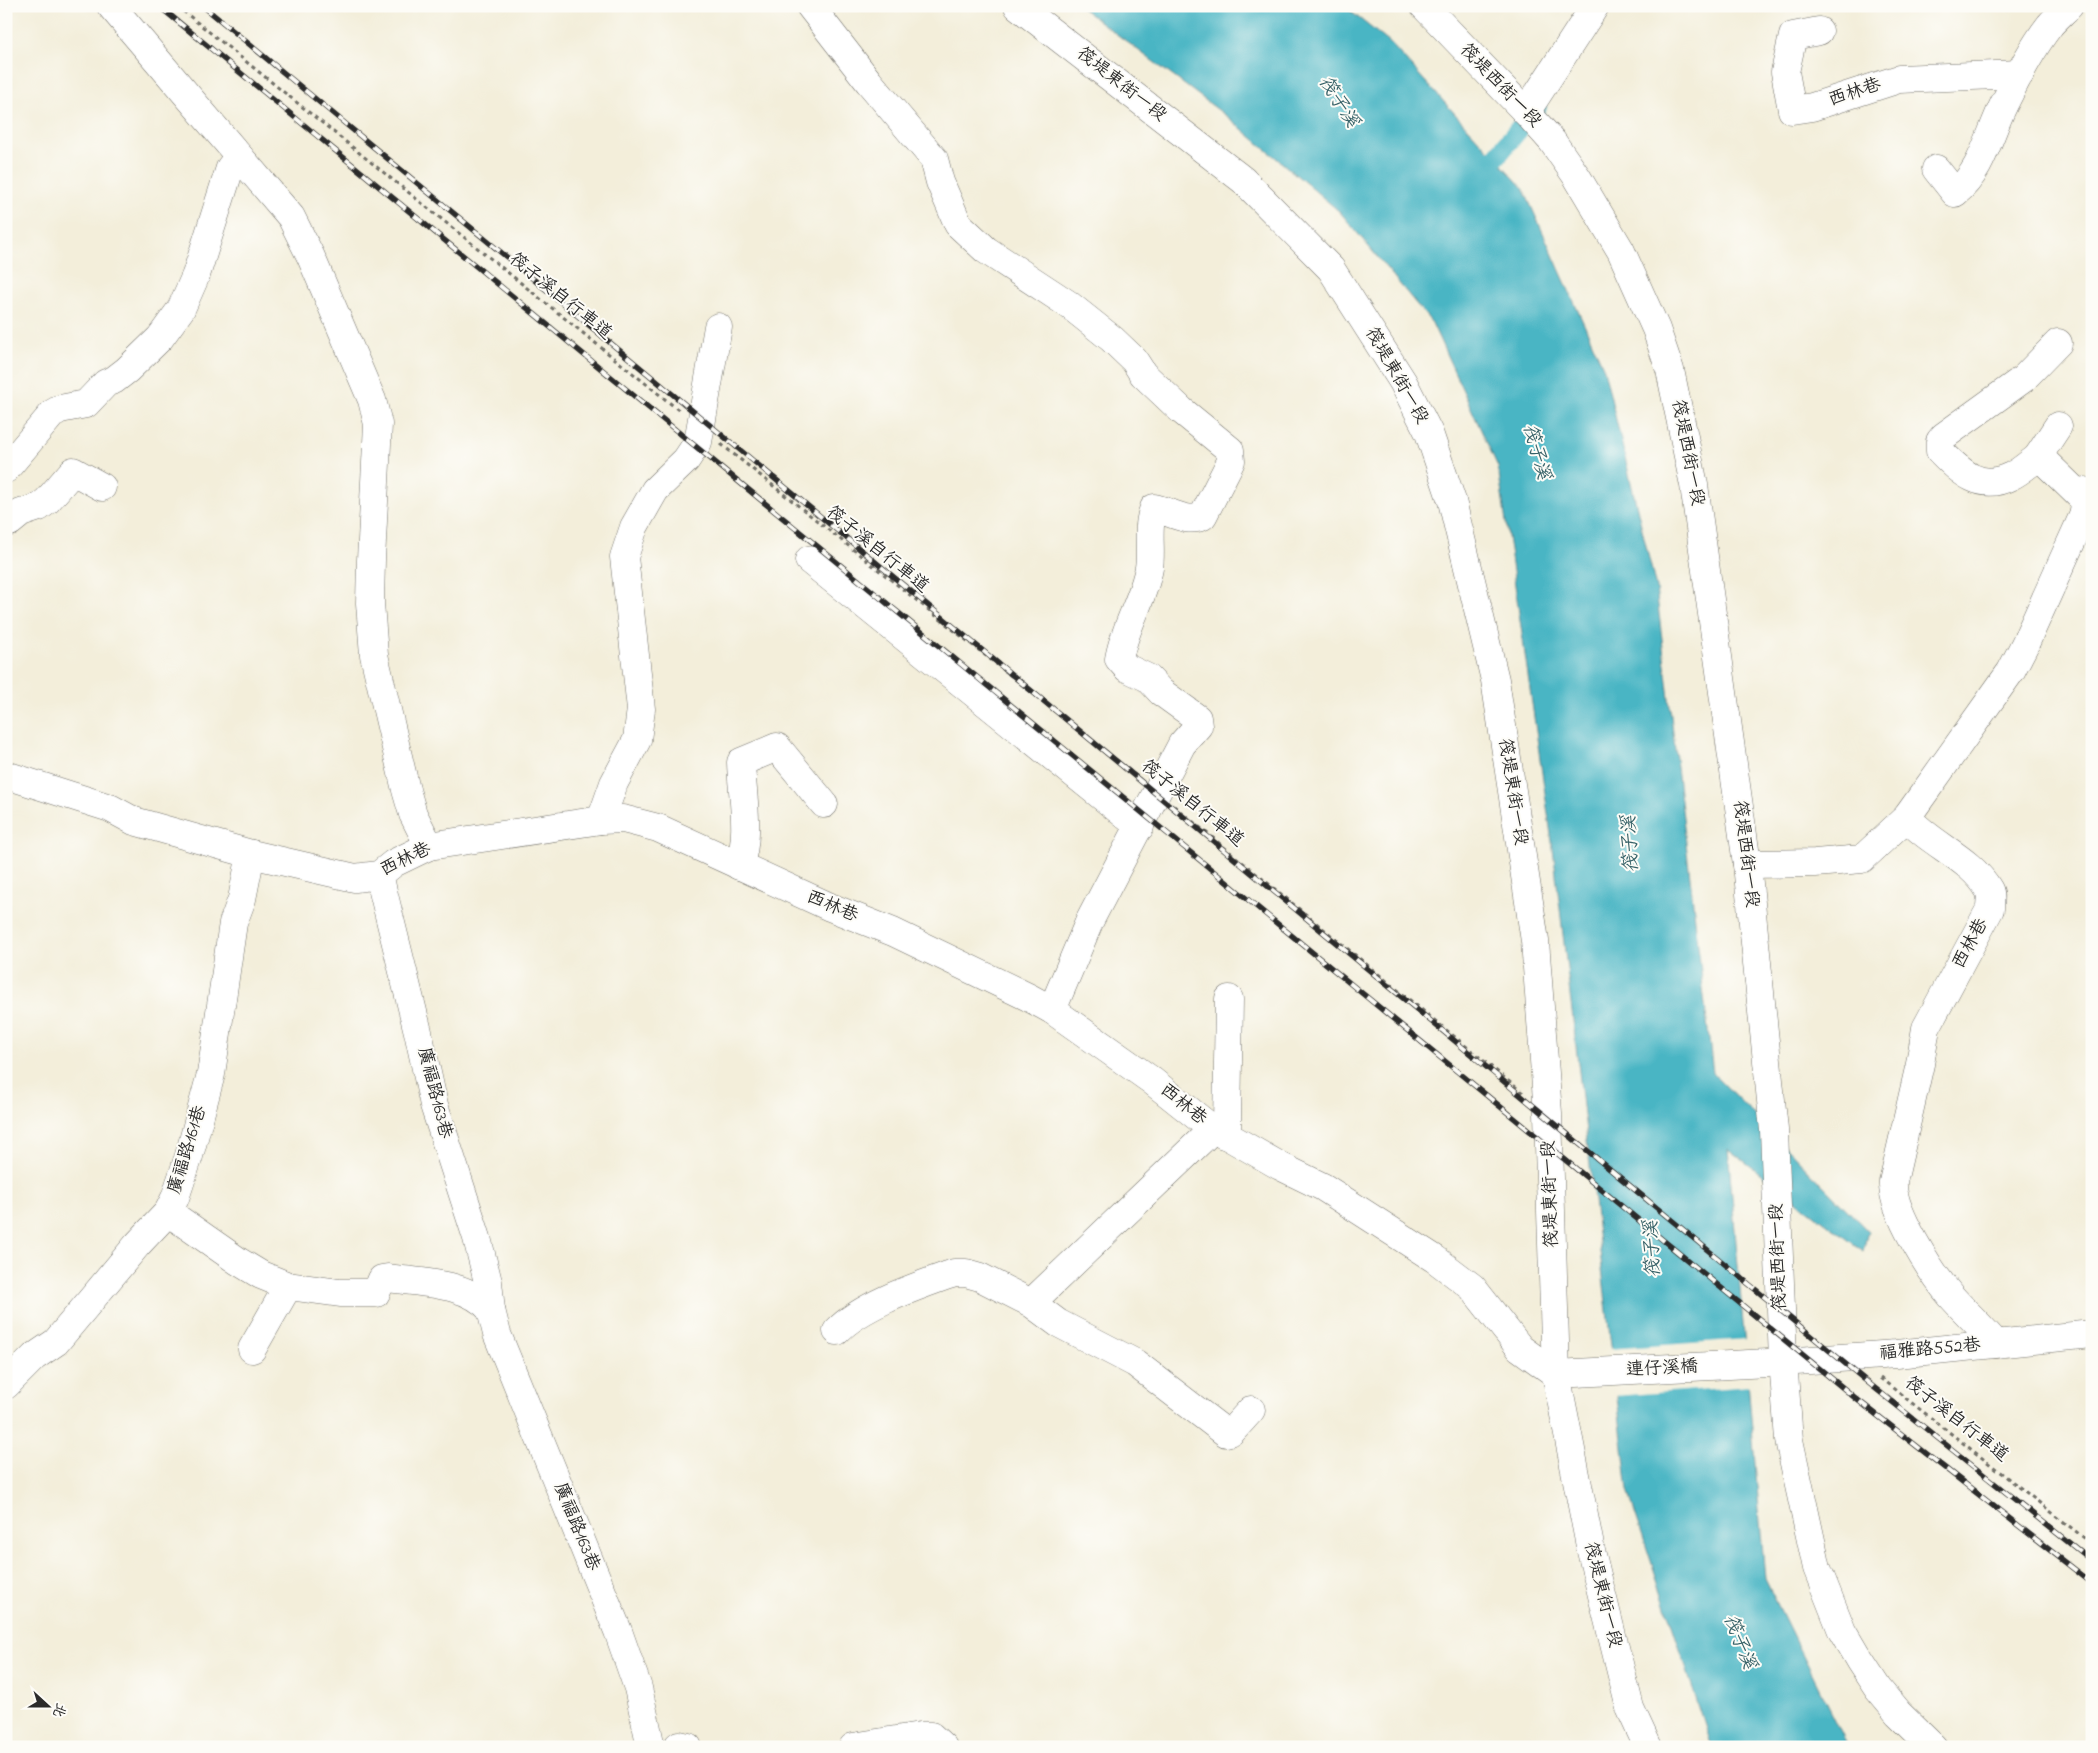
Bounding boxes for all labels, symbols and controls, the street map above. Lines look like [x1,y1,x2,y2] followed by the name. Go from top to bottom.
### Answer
[1453,38,1547,134] street label: 筏堤西街一段
[1070,42,1172,128] street label: 筏堤東街一段
[1311,71,1365,134] water label: 筏子溪
[1825,72,1885,114] street label: 西林巷
[503,247,617,347] street label: 筏子溪自行車道
[1358,323,1434,429] street label: 筏堤東街一段
[1664,398,1710,508] street label: 筏堤西街一段
[1515,421,1557,484] water label: 筏子溪
[820,500,934,600] street label: 筏子溪自行車道
[1491,737,1533,847] street label: 筏堤東街一段
[1135,754,1249,854] street label: 筏子溪自行車道
[1726,799,1764,909] street label: 筏堤西街一段
[1616,814,1646,873] water label: 筏子溪
[376,836,436,884] street label: 西林巷
[802,884,862,930] street label: 西林巷
[1947,914,1995,974] street label: 西林巷
[410,1045,458,1141] street label: 廣福路163巷
[1154,1078,1212,1132] street label: 西林巷
[162,1103,214,1197] street label: 廣福路161巷
[1536,1140,1566,1248] street label: 筏堤東街一段
[1764,1203,1794,1311] street label: 筏堤西街一段
[1638,1219,1668,1278] water label: 筏子溪
[1878,1333,1982,1367] street label: 福雅路552巷
[1625,1354,1699,1384] street label: 連仔溪橋
[1898,1371,2014,1469] street label: 筏子溪自行車道
[547,1479,605,1575] street label: 廣福路163巷
[1576,1539,1628,1651] street label: 筏堤東街一段
[1716,1611,1763,1674] water label: 筏子溪
[22,1680,72,1730] north arrow
[46,1700,71,1720] text: 北

